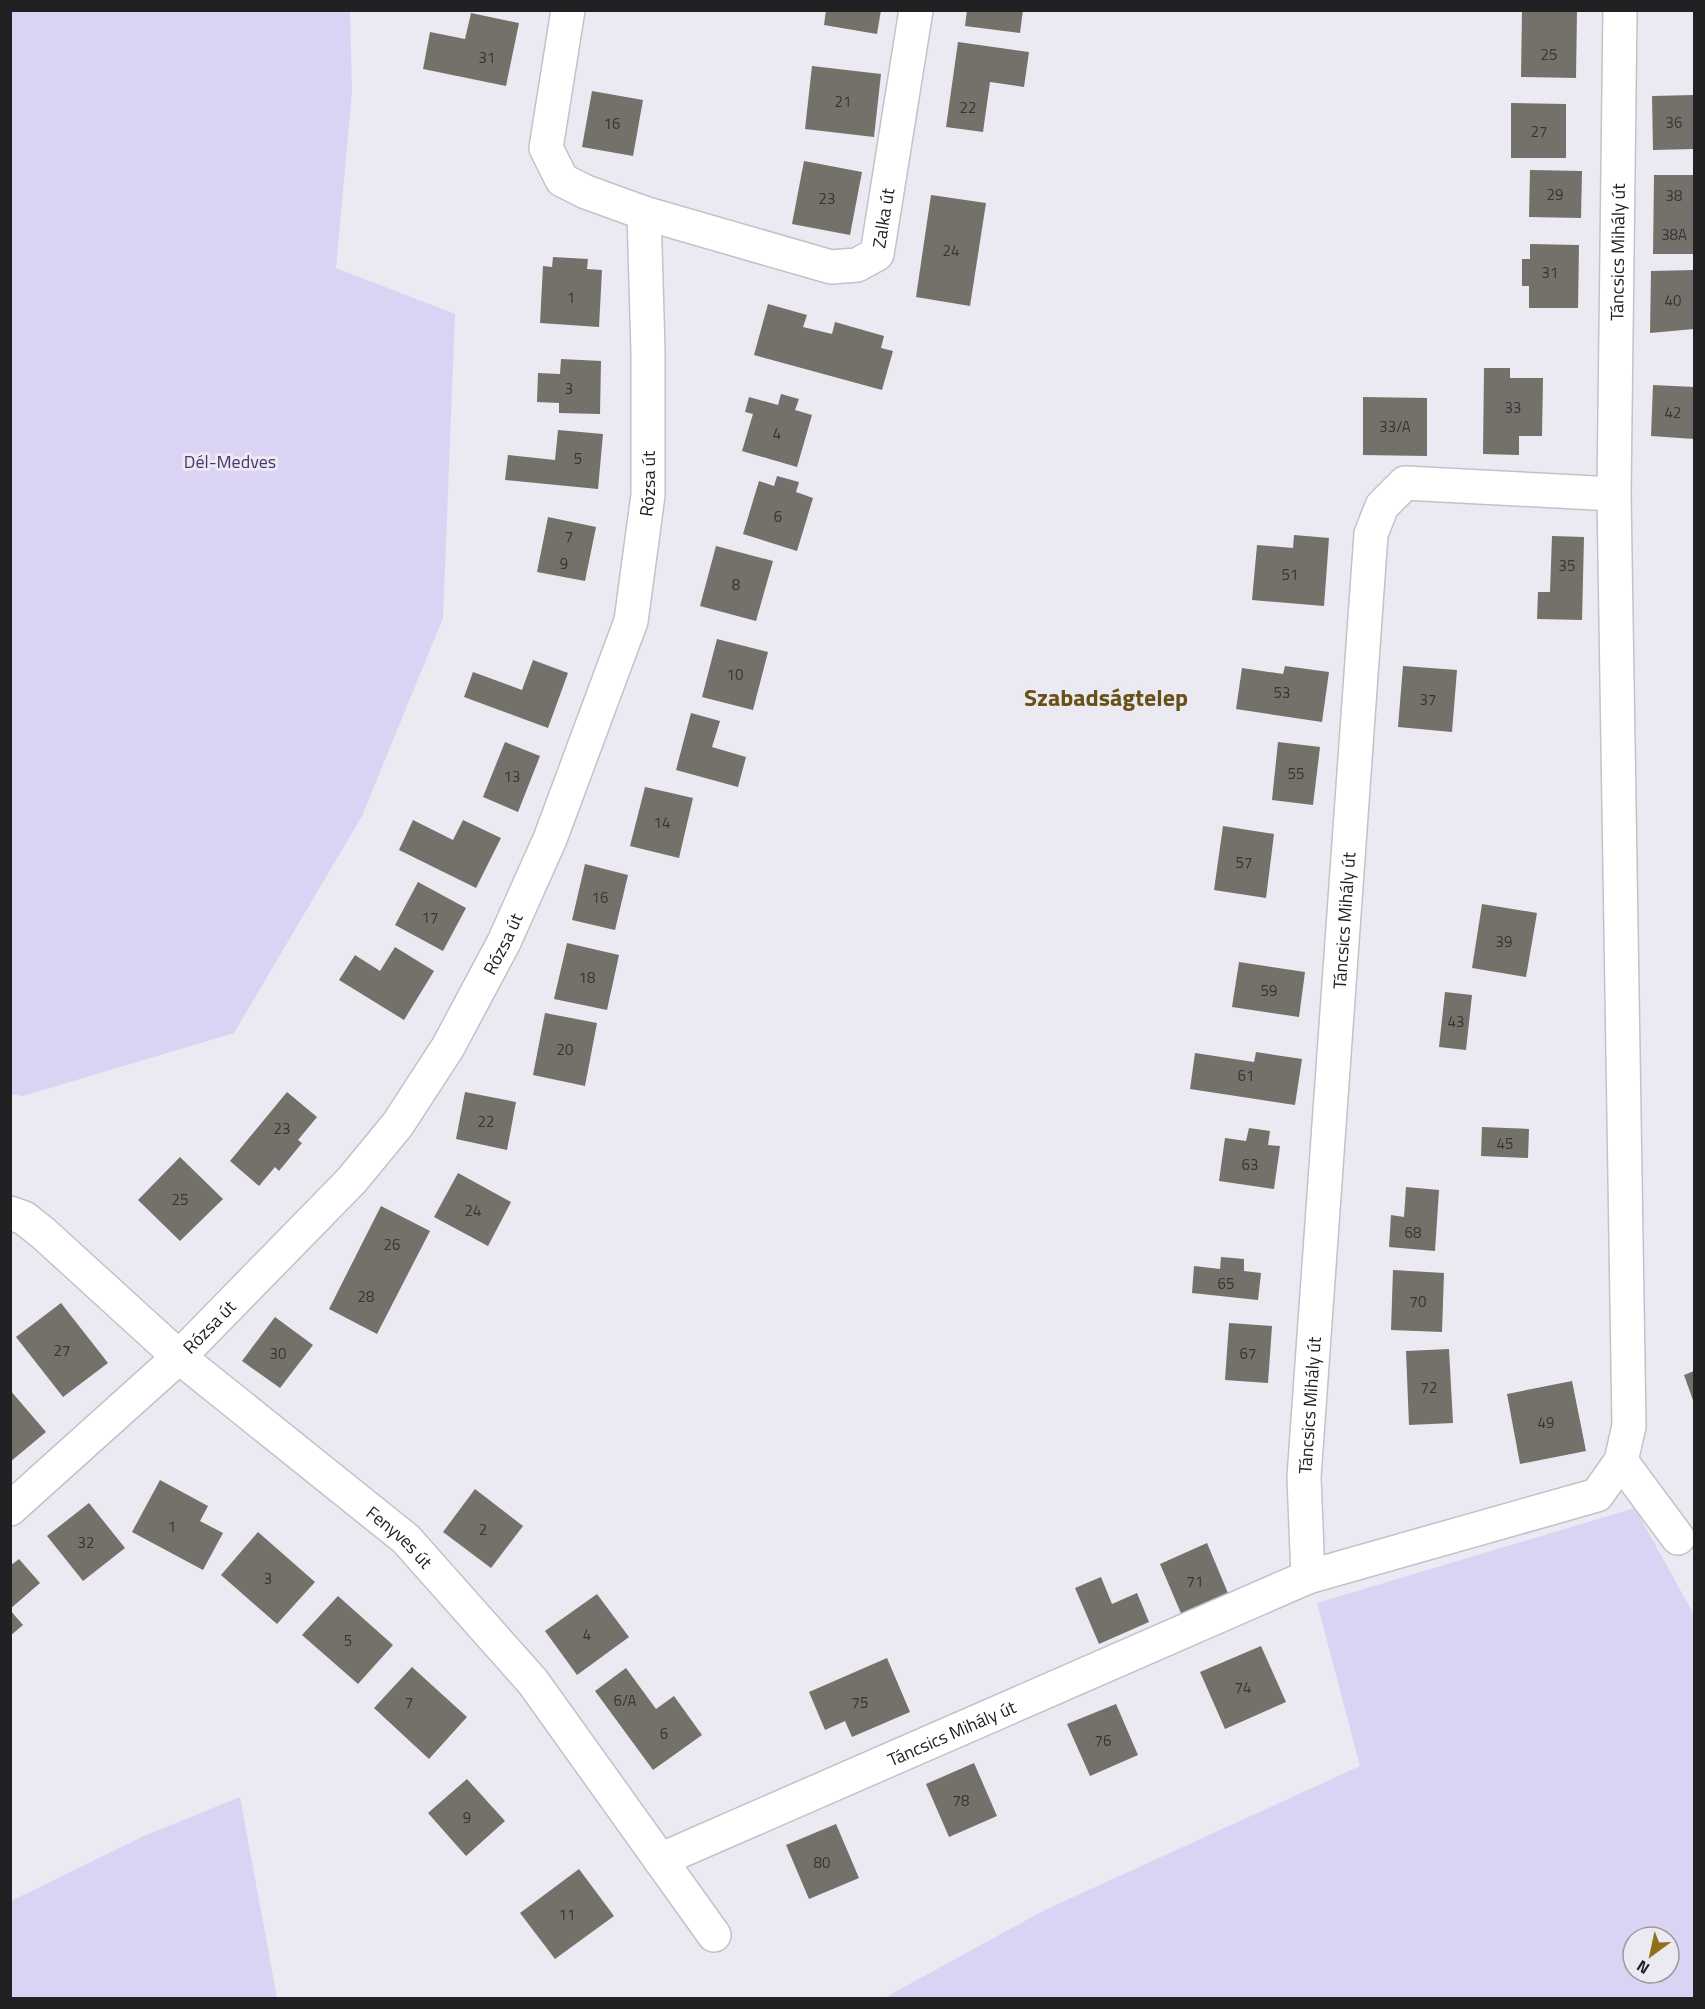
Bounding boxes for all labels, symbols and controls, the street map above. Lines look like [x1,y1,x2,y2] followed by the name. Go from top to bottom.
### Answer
[1541,43,1557,66] house number: 25
[479,46,495,69] house number: 31
[835,90,851,113] house number: 21
[960,96,976,119] house number: 22
[1666,111,1682,134] house number: 36
[604,112,620,135] house number: 16
[1531,120,1547,143] house number: 27
[1547,183,1563,206] house number: 29
[1603,183,1631,321] street label: Táncsics Mihály út
[1666,184,1682,207] house number: 38
[865,185,901,250] street label: Zalka út
[819,187,835,210] house number: 23
[1661,223,1687,246] house number: 38A
[943,239,959,262] house number: 24
[1542,261,1558,284] house number: 31
[567,286,575,309] house number: 1
[1665,289,1681,312] house number: 40
[565,377,573,400] house number: 3
[1505,396,1521,419] house number: 33
[1665,401,1681,424] house number: 42
[1379,415,1411,438] house number: 33/A
[773,422,781,445] house number: 4
[574,447,582,470] house number: 5
[184,448,276,475] park label: Dél-Medves
[632,450,662,518] street label: Rózsa út
[774,505,782,528] house number: 6
[565,525,573,548] house number: 7
[560,552,568,575] house number: 9
[1559,554,1575,577] house number: 35
[1282,563,1298,586] house number: 51
[732,573,740,596] house number: 8
[727,663,743,686] house number: 10
[1024,679,1188,715] district label: Szabadságtelep
[1274,681,1290,704] house number: 53
[1420,688,1436,711] house number: 37
[1288,762,1304,785] house number: 55
[504,765,520,788] house number: 13
[654,811,670,834] house number: 14
[1325,850,1362,990] street label: Táncsics Mihály út
[1236,851,1252,874] house number: 57
[592,886,608,909] house number: 16
[422,906,438,929] house number: 17
[476,908,529,979] street label: Rózsa út
[1496,930,1512,953] house number: 39
[579,966,595,989] house number: 18
[1261,979,1277,1002] house number: 59
[1448,1010,1464,1033] house number: 43
[557,1038,573,1061] house number: 20
[1238,1064,1254,1087] house number: 61
[478,1110,494,1133] house number: 22
[274,1117,290,1140] house number: 23
[1497,1132,1513,1155] house number: 45
[1242,1153,1258,1176] house number: 63
[172,1188,188,1211] house number: 25
[465,1199,481,1222] house number: 24
[1405,1221,1421,1244] house number: 68
[384,1233,400,1256] house number: 26
[1218,1272,1234,1295] house number: 65
[358,1285,374,1308] house number: 28
[1410,1290,1426,1313] house number: 70
[176,1293,242,1359] street label: Rózsa út
[1291,1335,1327,1475] street label: Táncsics Mihály út
[54,1339,70,1362] house number: 27
[270,1342,286,1365] house number: 30
[1240,1342,1256,1365] house number: 67
[1421,1376,1437,1399] house number: 72
[1538,1411,1554,1434] house number: 49
[361,1499,440,1575] street label: Fenyves út
[168,1515,176,1538] house number: 1
[479,1518,487,1541] house number: 2
[78,1531,94,1554] house number: 32
[264,1567,272,1590] house number: 3
[1187,1570,1203,1593] house number: 71
[583,1623,591,1646] house number: 4
[344,1629,352,1652] house number: 5
[1235,1676,1251,1699] house number: 74
[614,1689,636,1712] house number: 6/A
[405,1691,413,1714] house number: 7
[852,1691,868,1714] house number: 75
[883,1693,1020,1773] street label: Táncsics Mihály út
[660,1722,668,1745] house number: 6
[1095,1729,1111,1752] house number: 76
[953,1789,969,1812] house number: 78
[463,1806,471,1829] house number: 9
[814,1851,830,1874] house number: 80
[559,1903,575,1926] house number: 11
[1621,1925,1681,1985] north arrow
[1632,1954,1654,1981] text: N

